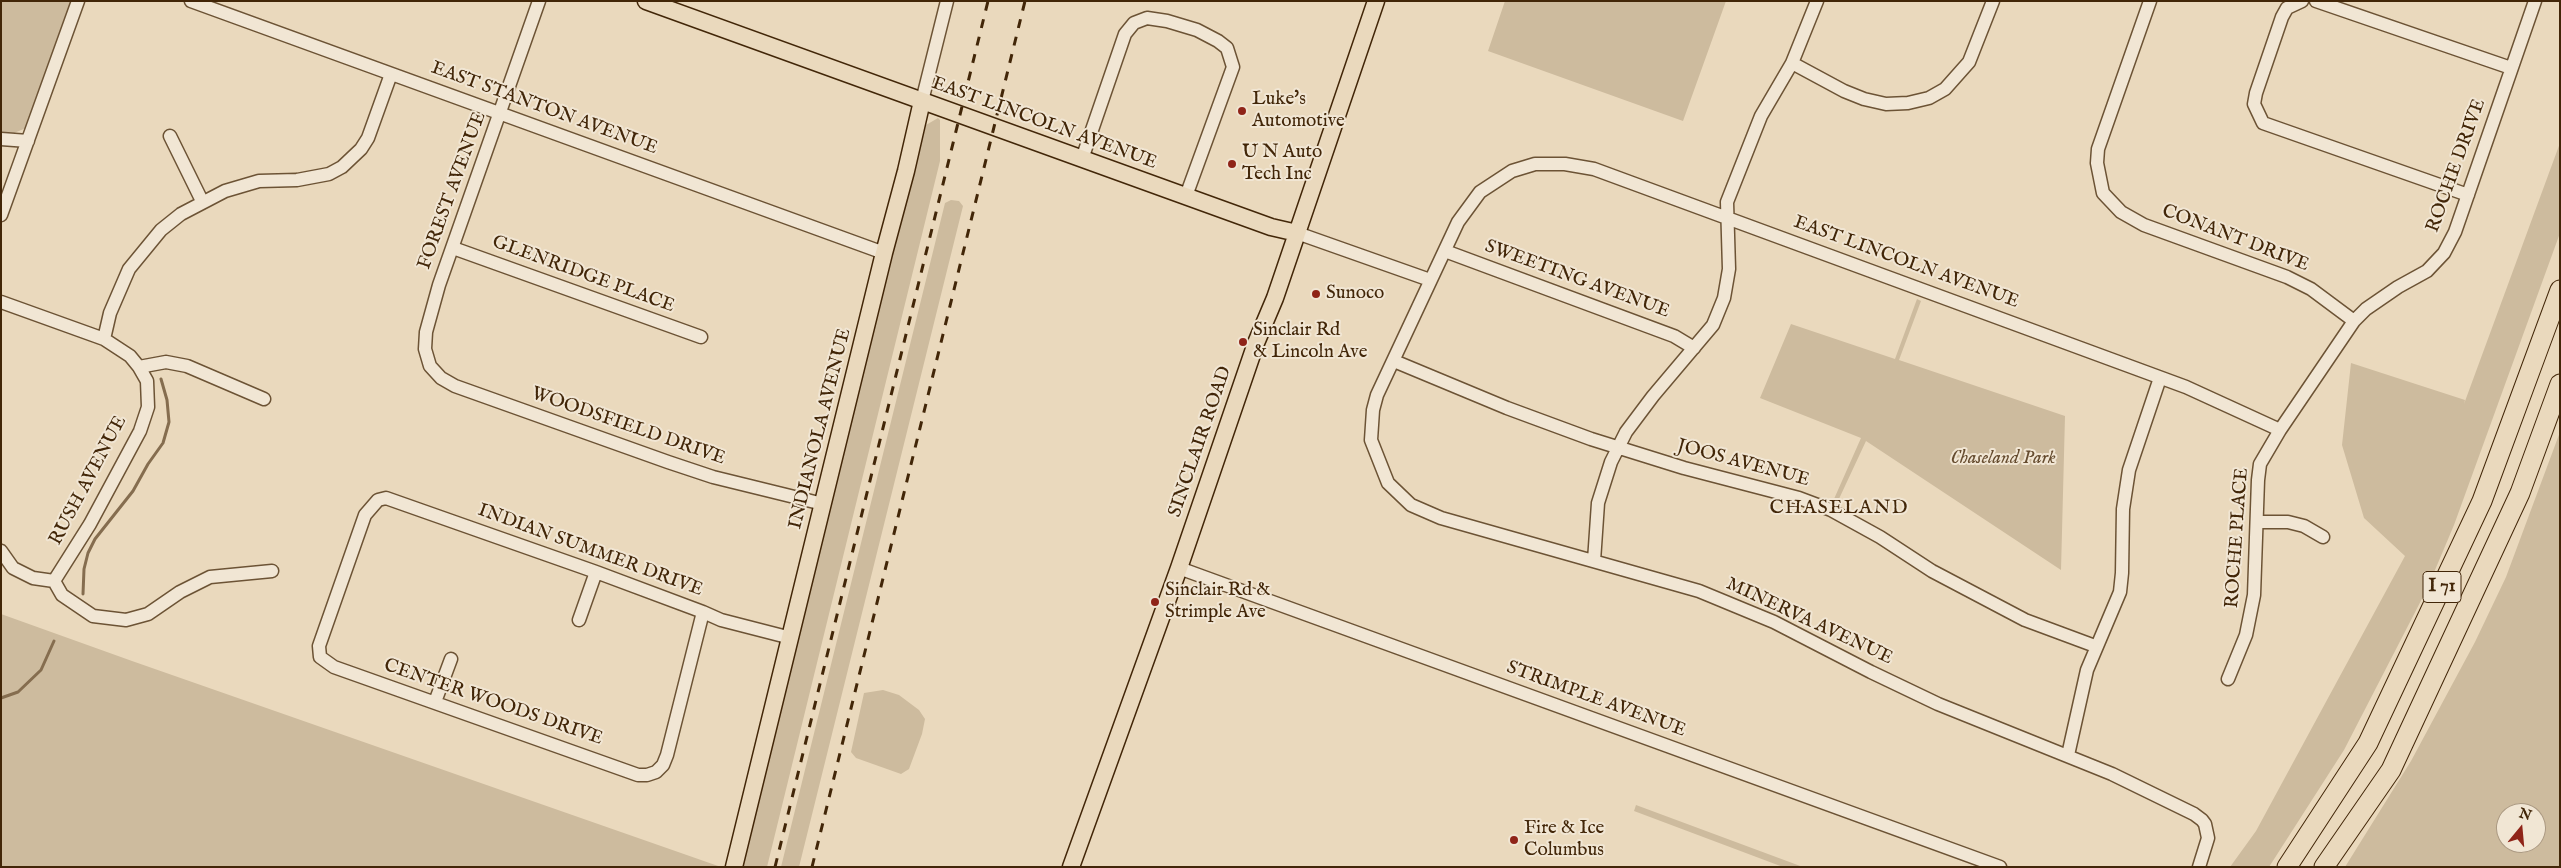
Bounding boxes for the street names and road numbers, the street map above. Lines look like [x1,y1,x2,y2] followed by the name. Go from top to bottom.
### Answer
[428,57,660,161] street label: EAST STANTON AVENUE
[928,73,1160,175] street label: EAST LINCOLN AVENUE
[2422,96,2492,236] street label: ROCHE DRIVE
[414,109,492,273] street label: FOREST AVENUE
[2158,200,2312,278] street label: CONANT DRIVE
[1790,212,2022,314] street label: EAST LINCOLN AVENUE
[489,231,677,319] street label: GLENRIDGE PLACE
[1482,236,1672,324] street label: SWEETING AVENUE
[785,326,857,532] street label: INDIANOLA AVENUE
[1164,363,1238,521] street label: SINCLAIR ROAD
[528,383,728,471] street label: WOODSFIELD DRIVE
[45,412,133,550] street label: RUSH AVENUE
[1674,435,1812,493] street label: JOOS AVENUE
[2222,467,2254,609] street label: ROCHE PLACE
[474,500,706,602] street label: INDIAN SUMMER DRIVE
[2423,572,2461,602] road number: I 71
[1722,573,1896,671] street label: MINERVA AVENUE
[380,655,606,751] street label: CENTER WOODS DRIVE
[1503,657,1689,743] street label: STRIMPLE AVENUE

